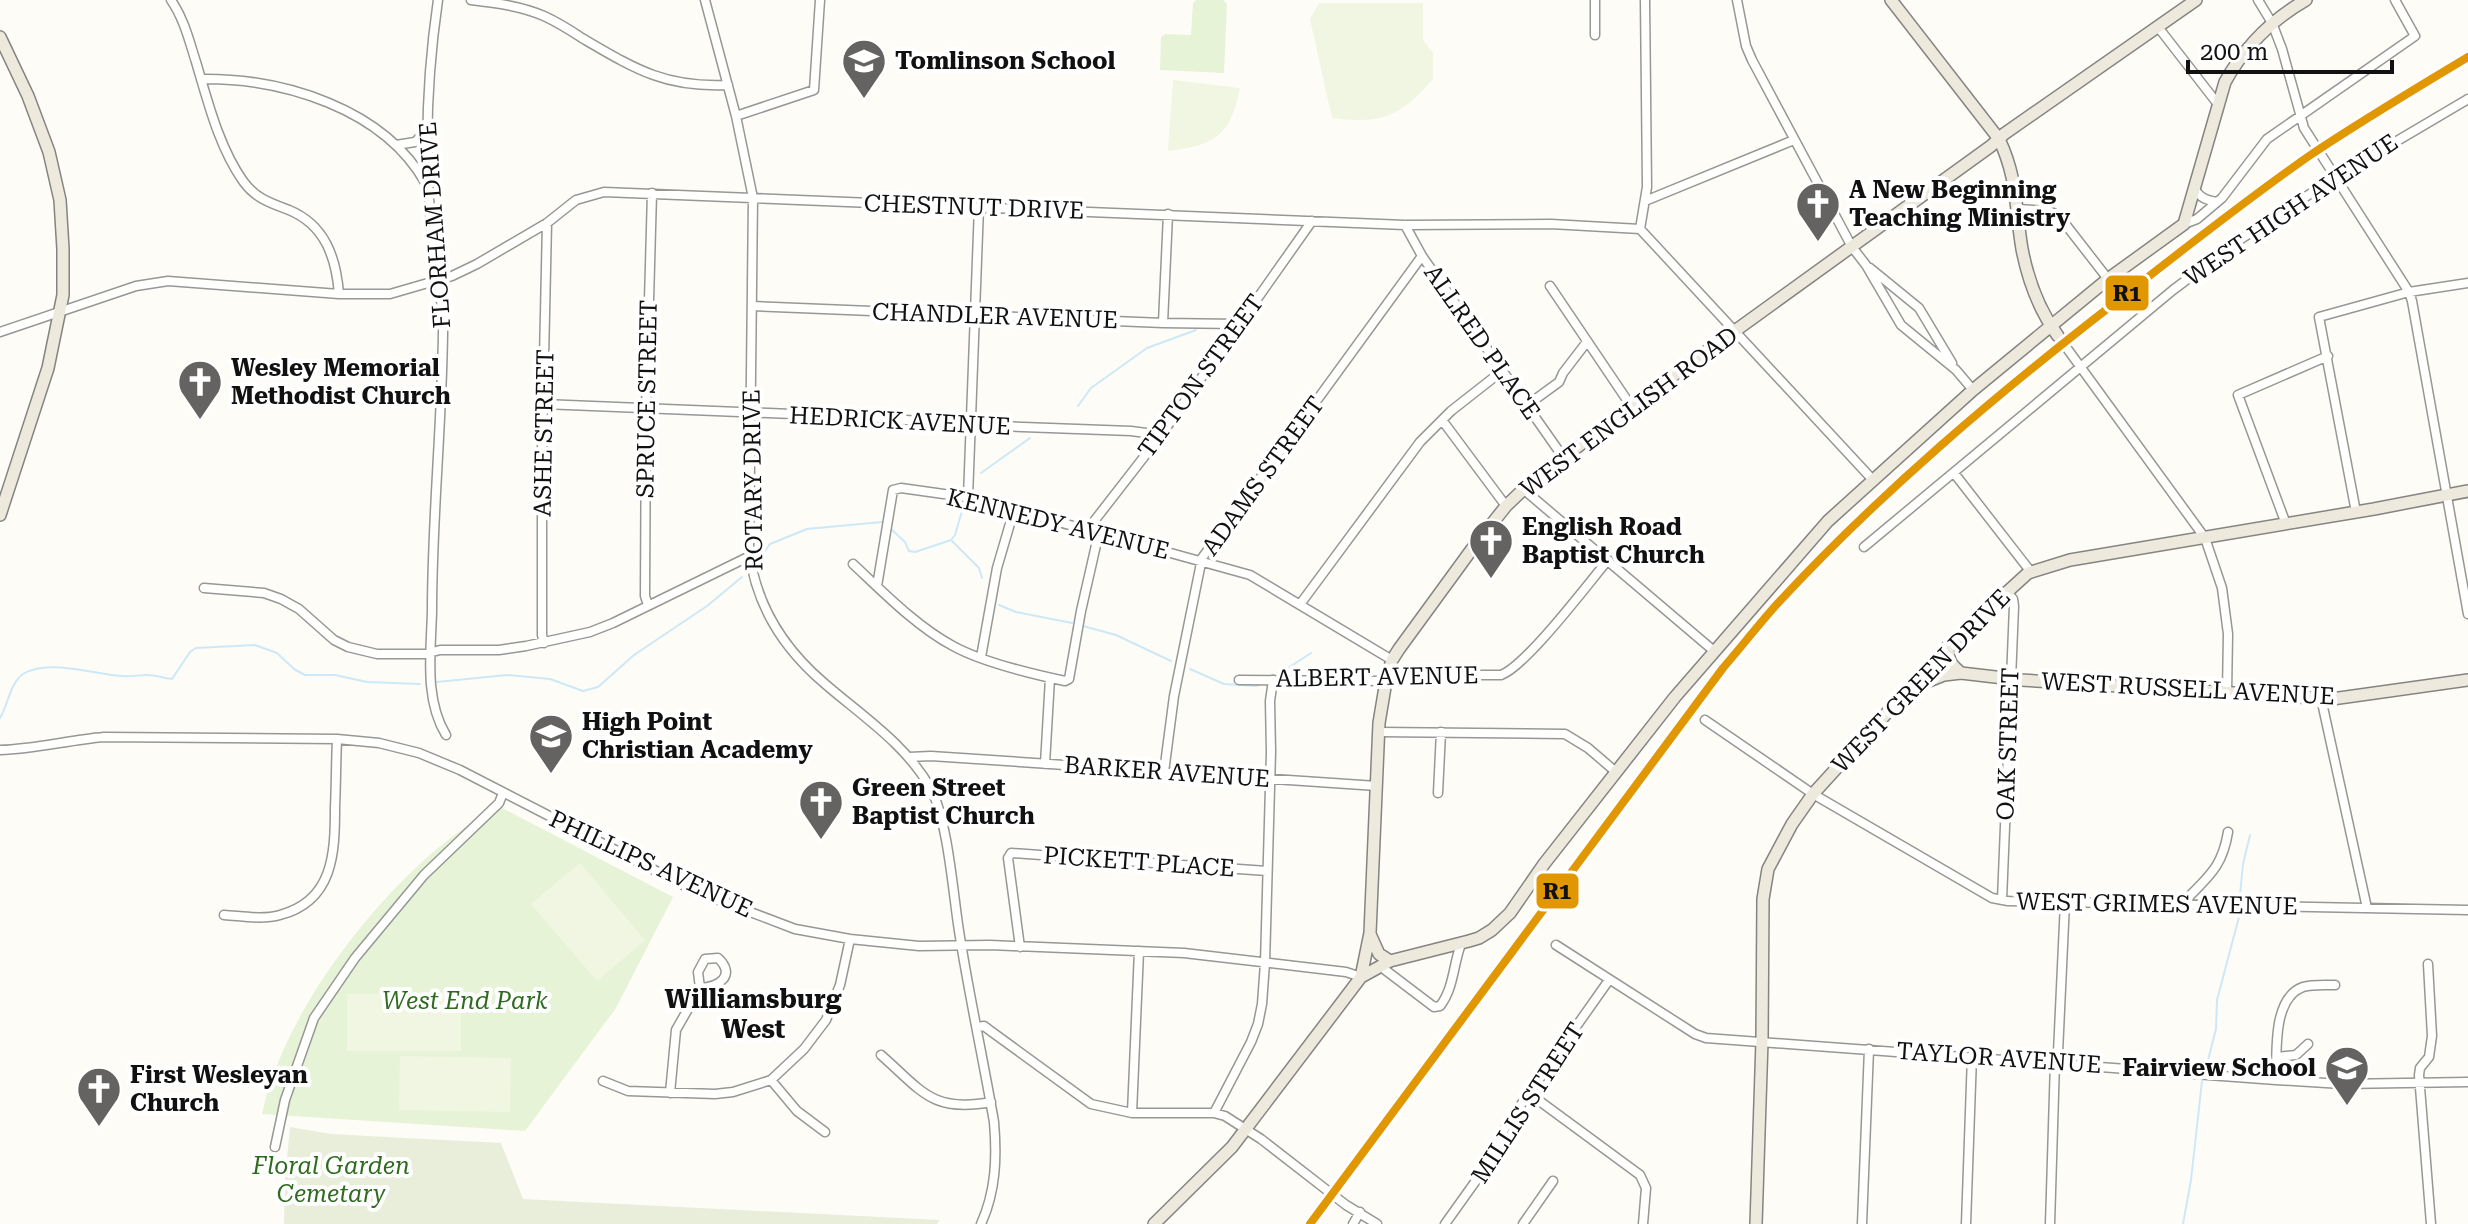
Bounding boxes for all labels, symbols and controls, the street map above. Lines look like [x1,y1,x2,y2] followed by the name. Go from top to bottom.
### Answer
[2188,24,2392,74] scale bar
[840,37,888,100] school or university icon: Tomlinson School
[2200,38,2268,66] text: 200 m
[895,47,1116,75] place label: Tomlinson School
[414,121,456,329] street label: FLORHAM DRIVE
[2179,128,2403,292] street label: WEST HIGH AVENUE
[1849,176,2071,232] place label: A New Beginning Teaching Ministry
[1794,180,1842,243] church icon: A New Beginning Teaching Ministry
[863,189,1085,225] street label: CHESTNUT DRIVE
[1418,259,1546,425] street label: ALLRED PLACE
[2104,274,2150,312] line badge: R1
[2113,281,2141,306] text: R1
[1132,289,1270,463] street label: TIPTON STREET
[872,298,1118,334] street label: CHANDLER AVENUE
[631,300,663,498] street label: SPRUCE STREET
[1515,321,1743,503] street label: WEST ENGLISH ROAD
[529,349,559,517] street label: ASHE STREET
[231,354,451,410] place label: Wesley Memorial Methodist Church
[176,358,224,421] church icon: Wesley Memorial Methodist Church
[737,389,769,571] street label: ROTARY DRIVE
[1196,391,1330,561] street label: ADAMS STREET
[789,401,1011,441] street label: HEDRICK AVENUE
[944,483,1172,565] street label: KENNEDY AVENUE
[1522,513,1705,569] place label: English Road Baptist Church
[1467,517,1515,580] church icon: English Road Baptist Church
[1826,583,2016,779] street label: WEST GREEN DRIVE
[1275,661,1479,693] street label: ALBERT AVENUE
[1991,667,2025,821] street label: OAK STREET
[2041,667,2335,711] street label: WEST RUSSELL AVENUE
[582,708,813,764] place label: High Point Christian Academy
[527,712,575,775] school or university icon: High Point Christian Academy
[1063,751,1271,793] street label: BARKER AVENUE
[852,774,1035,830] place label: Green Street Baptist Church
[797,778,845,841] church icon: Green Street Baptist Church
[545,805,757,923] street label: PHILLIPS AVENUE
[1042,841,1236,883] street label: PICKETT PLACE
[1535,872,1580,910] line badge: R1
[1543,879,1571,904] text: R1
[2016,888,2298,920] street label: WEST GRIMES AVENUE
[664,984,842,1044] district label: Williamsburg West
[382,987,548,1015] park label: West End Park
[1466,1018,1590,1188] street label: MILLIS STREET
[1896,1037,2102,1079] street label: TAYLOR AVENUE
[2323,1044,2371,1107] school or university icon: Fairview School
[2122,1054,2316,1082] place label: Fairview School
[130,1061,308,1117] place label: First Wesleyan Church
[75,1065,123,1128] church icon: First Wesleyan Church
[251,1152,410,1208] park label: Floral Garden Cemetary

